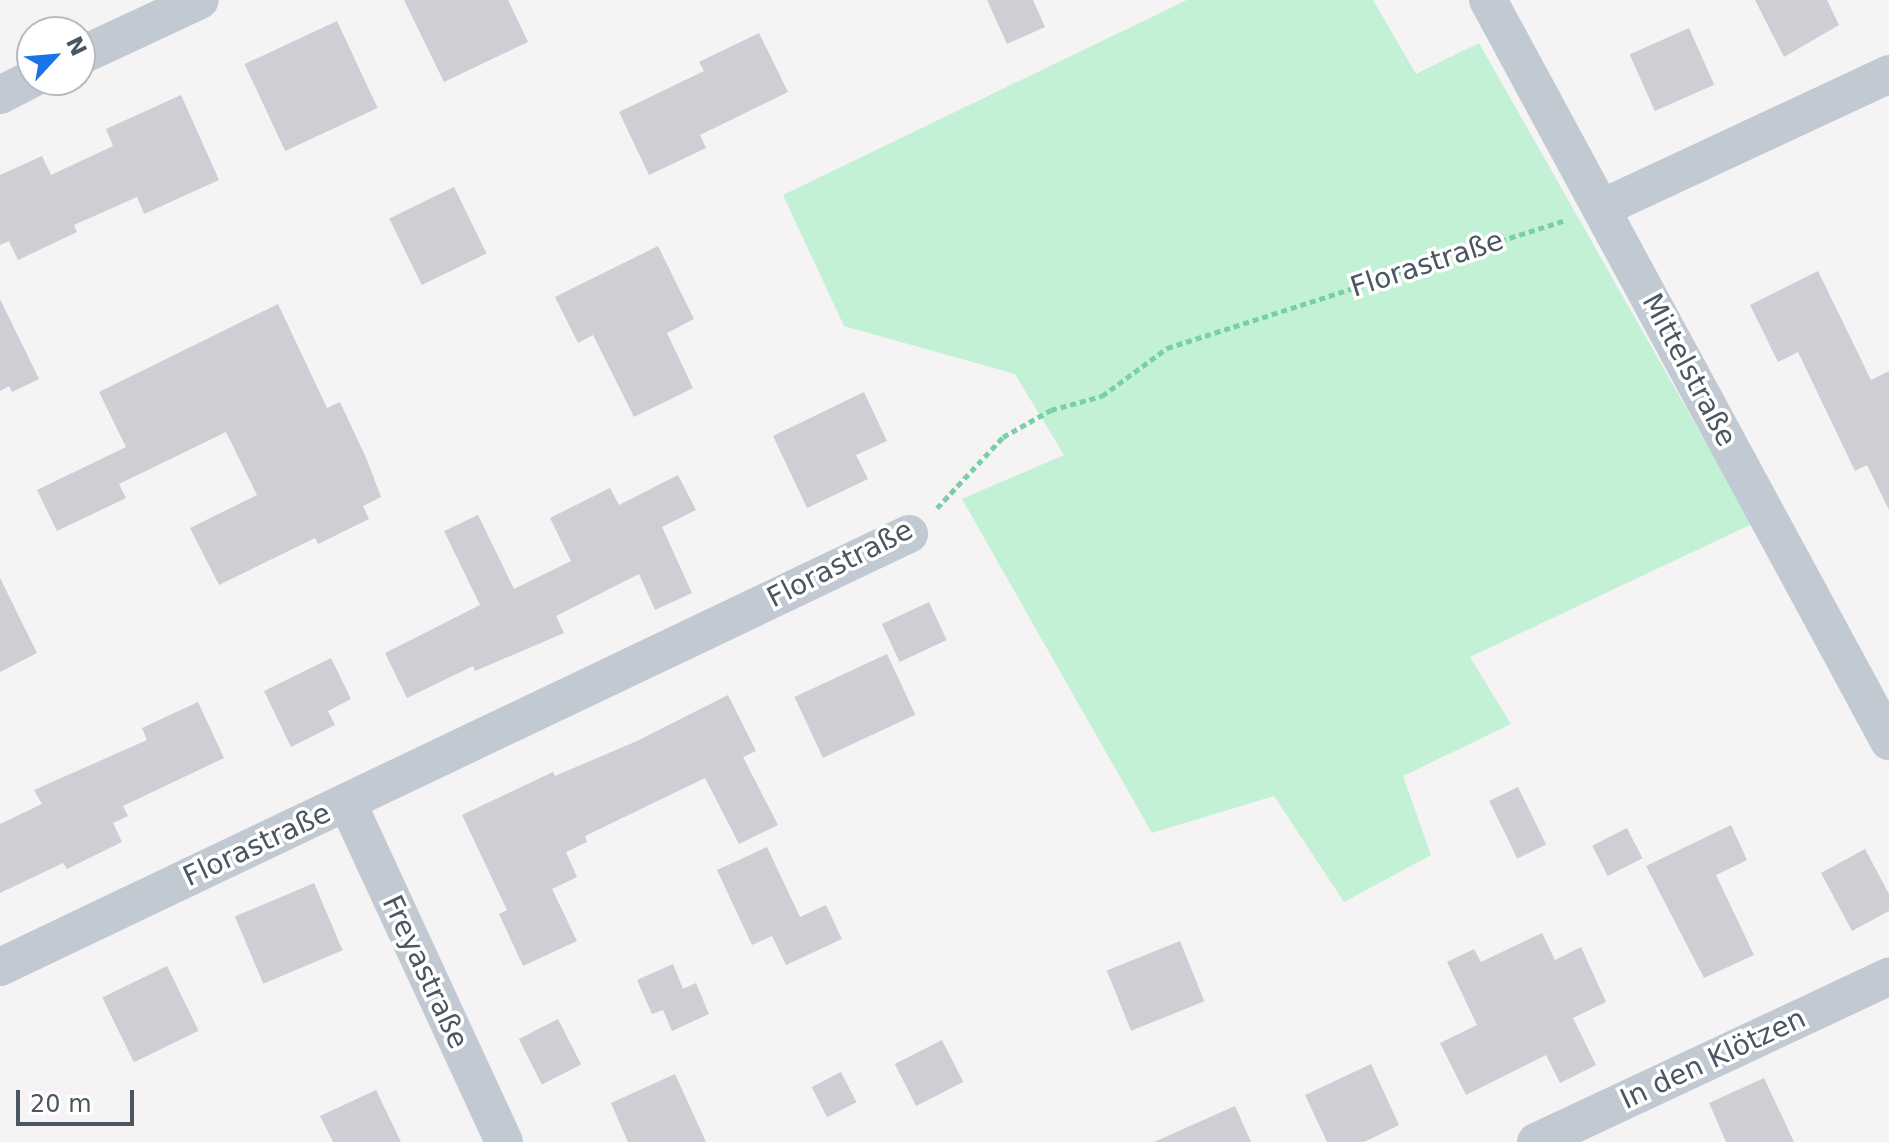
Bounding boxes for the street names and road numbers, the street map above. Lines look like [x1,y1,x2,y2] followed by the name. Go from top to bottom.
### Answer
[1346,223,1508,305] street label: Florastraße
[1635,288,1743,452] street label: Mittelstraße
[762,513,918,615] street label: Florastraße
[178,796,336,894] street label: Florastraße
[375,890,475,1054] street label: Freyastraße
[1615,1001,1811,1117] street label: In den Klötzen

